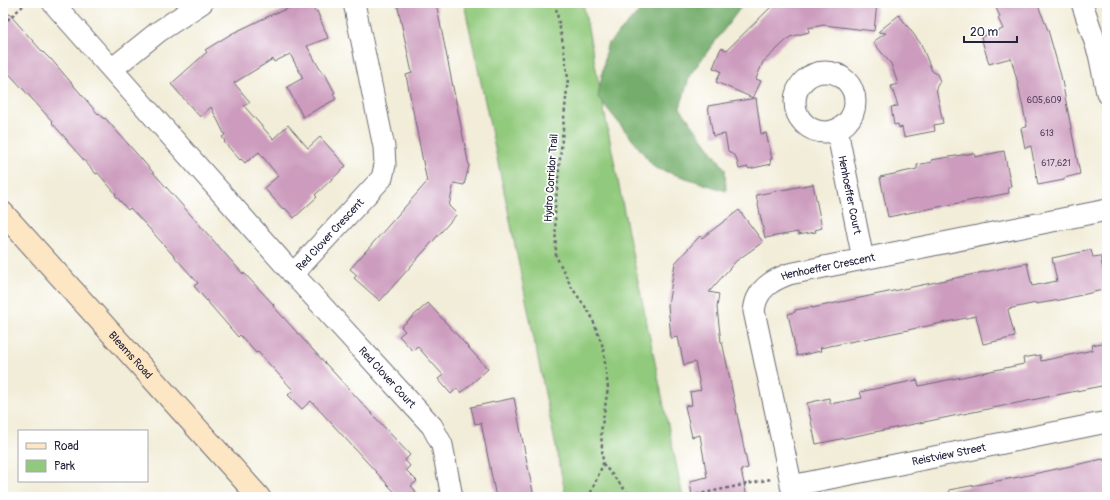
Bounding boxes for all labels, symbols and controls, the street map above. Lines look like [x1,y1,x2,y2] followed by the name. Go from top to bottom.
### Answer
[964,18,1017,44] scale bar
[970,25,999,40] text: 20 m
[1027,95,1062,106] house number: 605,609
[1040,128,1054,139] house number: 613
[541,133,561,223] street label: Hydro Corridor Trail
[836,154,864,236] street label: Henhoeffer Court
[1041,158,1071,169] house number: 617,621
[293,195,367,273] street label: Red Clover Crescent
[779,250,877,283] street label: Henhoeffer Crescent
[106,329,156,381] street label: Bleams Road
[356,344,419,411] street label: Red Clover Court
[18,430,148,482] legend
[54,439,79,454] text: Road
[911,440,987,468] street label: Reistview Street
[54,459,75,474] text: Park

